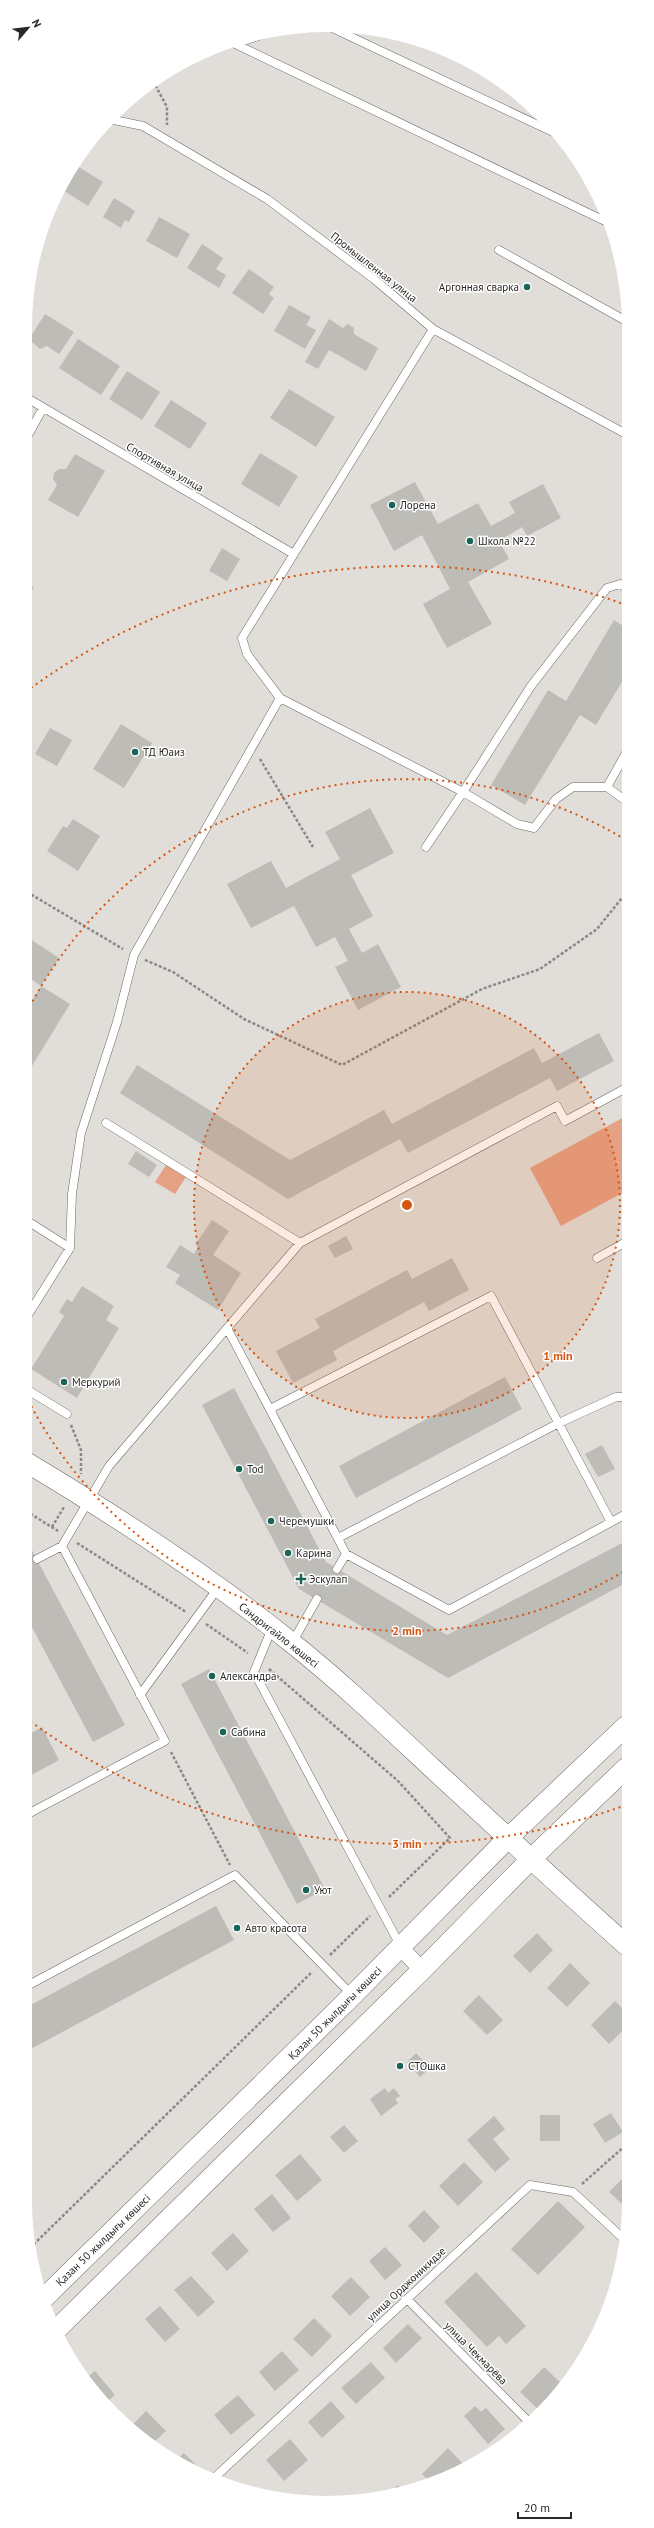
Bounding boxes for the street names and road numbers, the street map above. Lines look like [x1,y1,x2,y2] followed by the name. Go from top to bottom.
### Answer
[328,229,420,305] street label: Промышленная улица
[124,439,206,495] street label: Спортивная улица
[236,1599,322,1671] street label: Сандригайло көшесі
[285,1963,385,2063] street label: Қазан 50 жылдығы көшесі
[53,2191,153,2289] street label: Қазан 50 жылдығы көшесі
[364,2243,449,2324] street label: улица Орджоникидзе
[442,2319,510,2387] street label: улица Чекмарёва

